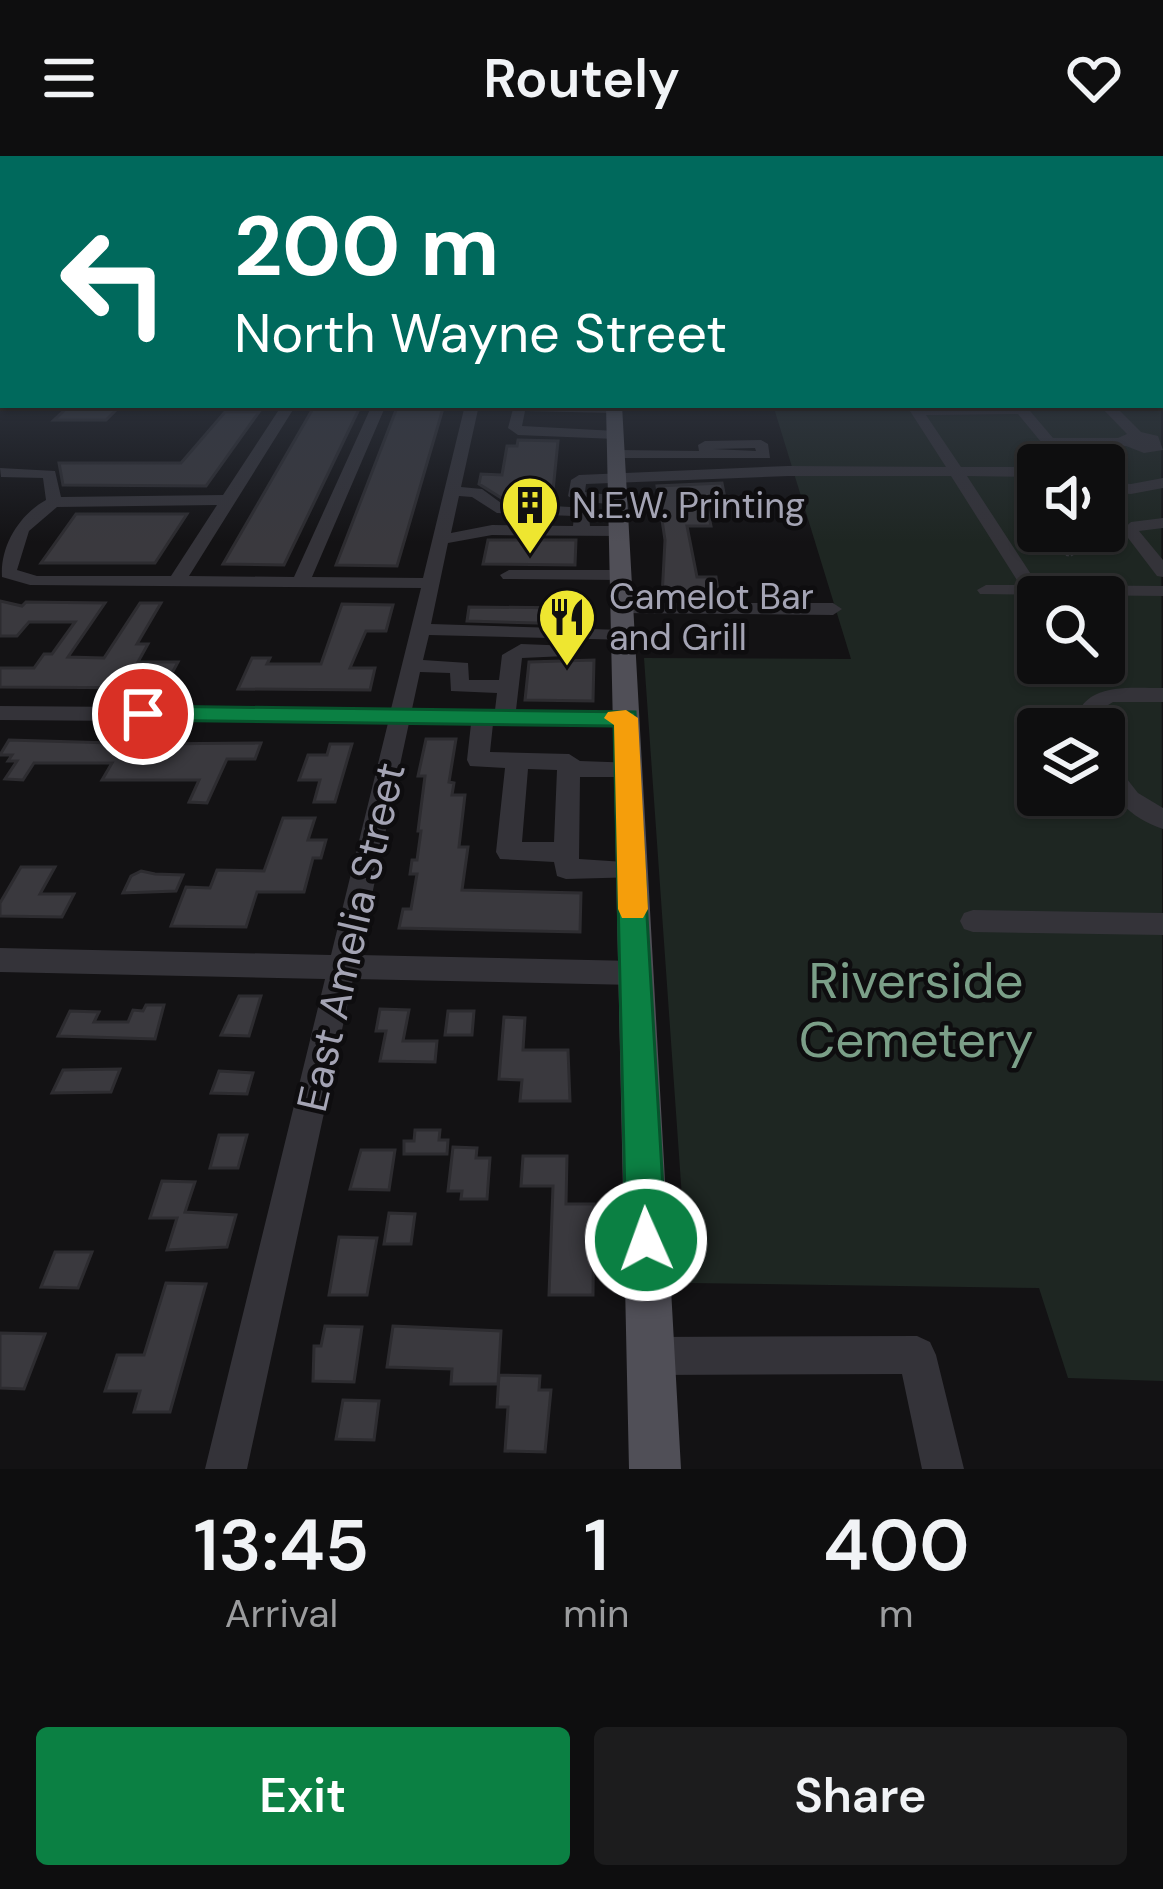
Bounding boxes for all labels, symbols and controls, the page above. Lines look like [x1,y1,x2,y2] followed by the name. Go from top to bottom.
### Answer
[483,43,680,114] text: Routely
[36,45,102,111] icon: menu
[1061,45,1127,111] icon: heart
[234,192,499,301] text: 200 m
[36,204,192,360] icon: left
[234,298,727,369] text: North Wayne Street
[1017,444,1125,816] map controls
[1017,444,1125,552] button: sound
[499,474,561,556] building icon: N.E.W. Printing
[572,482,805,529] place label: N.E.W. Printing
[609,573,814,661] place label: Camelot Bar and Grill
[1017,576,1125,684] button: search
[536,586,598,668] restaurant icon: Camelot Bar and Grill
[92,663,194,765] pin
[110,681,176,747] icon: arrive
[1017,708,1125,816] button: layers
[284,757,418,1117] street label: East Amelia Street
[799,947,1033,1073] park label: Riverside Cemetery
[583,1177,709,1303] position arrow
[194,1499,369,1592] text: 13:45
[584,1499,609,1592] text: 1
[823,1499,969,1592] text: 400
[225,1588,338,1639] text: Arrival
[563,1588,629,1639] text: min
[879,1588,914,1639] text: m
[36,1727,570,1865] button: Exit
[594,1727,1127,1865] button: Share

